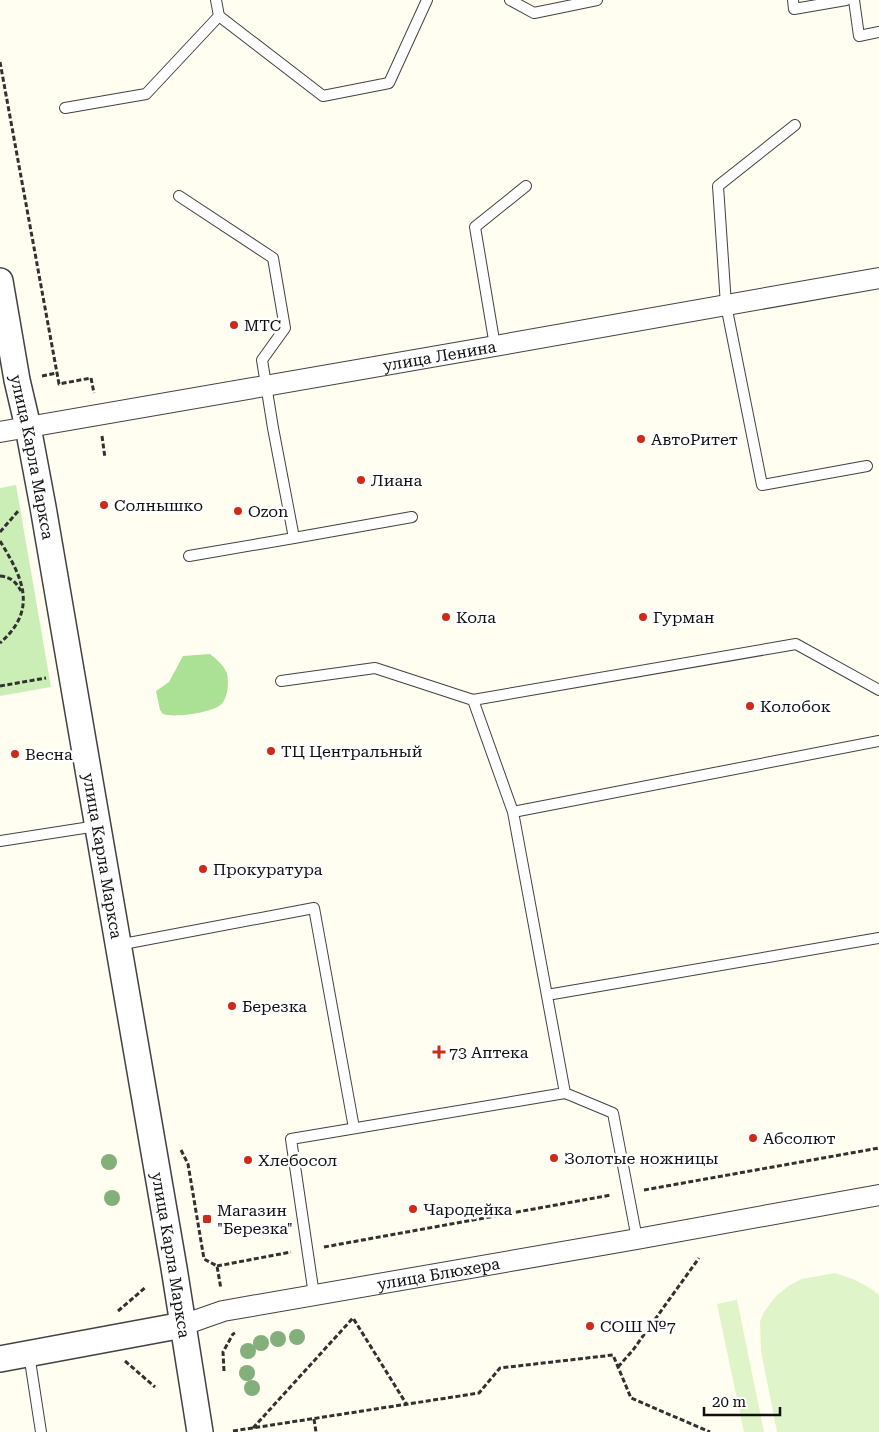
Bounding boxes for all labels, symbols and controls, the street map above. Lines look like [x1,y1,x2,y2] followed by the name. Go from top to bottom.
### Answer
[244,316,281,335] place label: МТС
[228,319,240,331] marker: МТС
[381,336,498,375] street label: улица Ленина
[7,373,58,541] street label: улица Карла Маркса
[651,430,738,449] place label: АвтоРитет
[635,433,647,445] marker: АвтоРитет
[371,471,422,490] place label: Лиана
[355,474,367,486] marker: Лиана
[114,496,203,515] place label: Солнышко
[98,499,110,511] marker: Солнышко
[248,502,288,521] place label: Ozon
[232,505,244,517] marker: Ozon
[456,608,496,627] place label: Кола
[653,608,714,627] place label: Гурман
[440,611,452,623] marker: Кола
[637,611,649,623] marker: Гурман
[760,697,831,716] place label: Колобок
[744,700,756,712] marker: Колобок
[281,742,423,761] place label: ТЦ Центральный
[25,745,73,764] place label: Весна
[265,745,277,757] marker: ТЦ Центральный
[9,748,21,760] marker: Весна
[79,771,127,940] street label: улица Карла Маркса
[213,860,323,879] place label: Прокуратура
[197,863,209,875] marker: Прокуратура
[242,997,307,1016] place label: Березка
[226,1000,238,1012] marker: Березка
[449,1043,529,1062] place label: 73 Аптека
[433,1046,445,1058] marker: 73 Аптека
[763,1129,836,1148] place label: Абсолют
[747,1132,759,1144] marker: Абсолют
[564,1149,718,1168] place label: Золотые ножницы
[258,1151,337,1170] place label: Хлебосол
[548,1152,560,1164] marker: Золотые ножницы
[242,1154,254,1166] marker: Хлебосол
[148,1171,194,1340] street label: улица Карла Маркса
[423,1200,512,1219] place label: Чародейка
[217,1201,293,1238] place label: Магазин "Березка"
[407,1203,419,1215] marker: Чародейка
[201,1213,213,1225] marker: Магазин "Березка"
[376,1253,501,1294] street label: улица Блюхера
[600,1317,676,1336] place label: СОШ №7
[584,1320,596,1332] marker: СОШ №7
[704,1384,780,1416] scale bar
[712,1393,747,1411] text: 20 m

